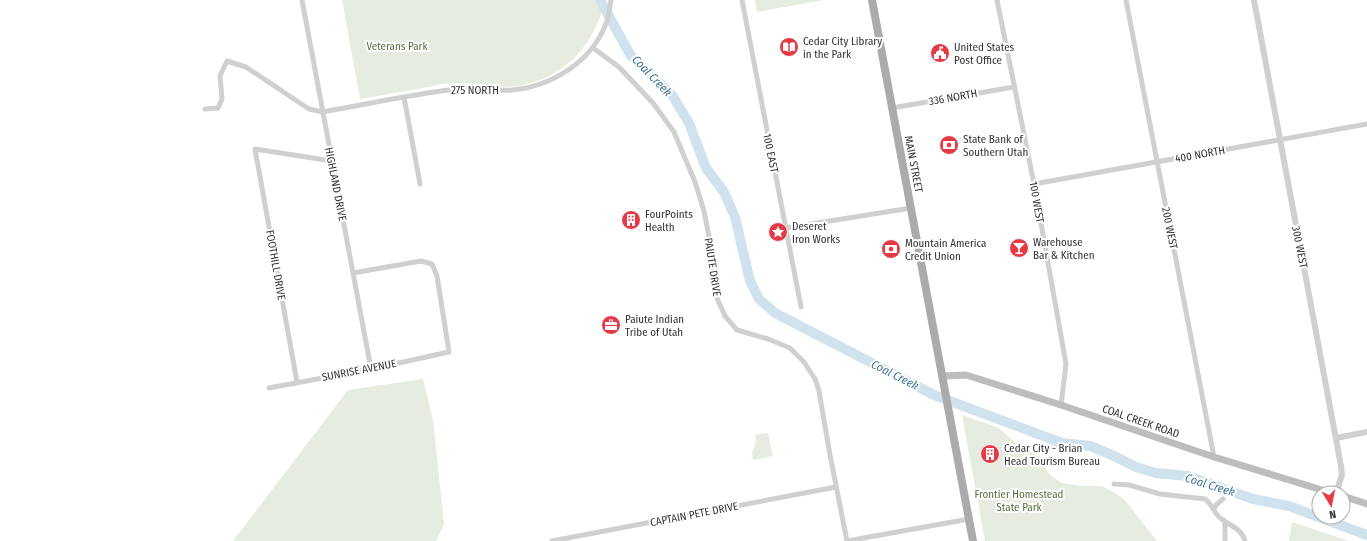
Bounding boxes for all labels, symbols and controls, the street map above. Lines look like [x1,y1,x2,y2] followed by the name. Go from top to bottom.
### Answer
[803,35,882,61] place label: Cedar City Library in the Park
[778,36,800,58] library icon: Cedar City Library in the Park
[366,40,428,53] park label: Veterans Park
[954,41,1015,67] place label: United States Post Office
[929,42,951,64] public building icon: United States Post Office
[629,53,675,99] water label: Coal Creek
[451,84,499,97] street label: 275 NORTH
[928,87,978,108] street label: 336 NORTH
[760,132,781,175] street label: 100 EAST
[963,133,1028,159] place label: State Bank of Southern Utah
[938,134,960,156] bank icon: State Bank of Southern Utah
[902,135,926,194] street label: MAIN STREET
[1174,144,1226,165] street label: 400 NORTH
[322,146,349,222] street label: HIGHLAND DRIVE
[1026,180,1047,225] street label: 100 WEST
[1159,206,1180,251] street label: 200 WEST
[645,208,693,234] place label: FourPoints Health
[620,209,642,231] building icon: FourPoints Health
[792,220,840,246] place label: Deseret Iron Works
[767,221,789,243] place icon: Deseret Iron Works
[1289,225,1310,270] street label: 300 WEST
[263,229,288,301] street label: FOOTHILL DRIVE
[1033,236,1095,262] place label: Warehouse Bar & Kitchen
[701,237,724,297] street label: PAIUTE DRIVE
[905,237,987,263] place label: Mountain America Credit Union
[1008,237,1030,259] bar icon: Warehouse Bar & Kitchen
[880,238,902,260] bank icon: Mountain America Credit Union
[625,313,684,339] place label: Paiute Indian Tribe of Utah
[600,314,622,336] office icon: Paiute Indian Tribe of Utah
[321,357,397,384] street label: SUNRISE AVENUE
[869,357,921,393] water label: Coal Creek
[1101,402,1181,441] street label: COAL CREEK ROAD
[1004,442,1100,468] place label: Cedar City - Brian Head Tourism Bureau
[979,443,1001,465] building icon: Cedar City - Brian Head Tourism Bureau
[1183,471,1237,499] water label: Coal Creek
[1311,485,1351,525] north arrow
[975,488,1063,514] park label: Frontier Homestead State Park
[649,500,739,529] street label: CAPTAIN PETE DRIVE
[1328,507,1337,521] text: N

